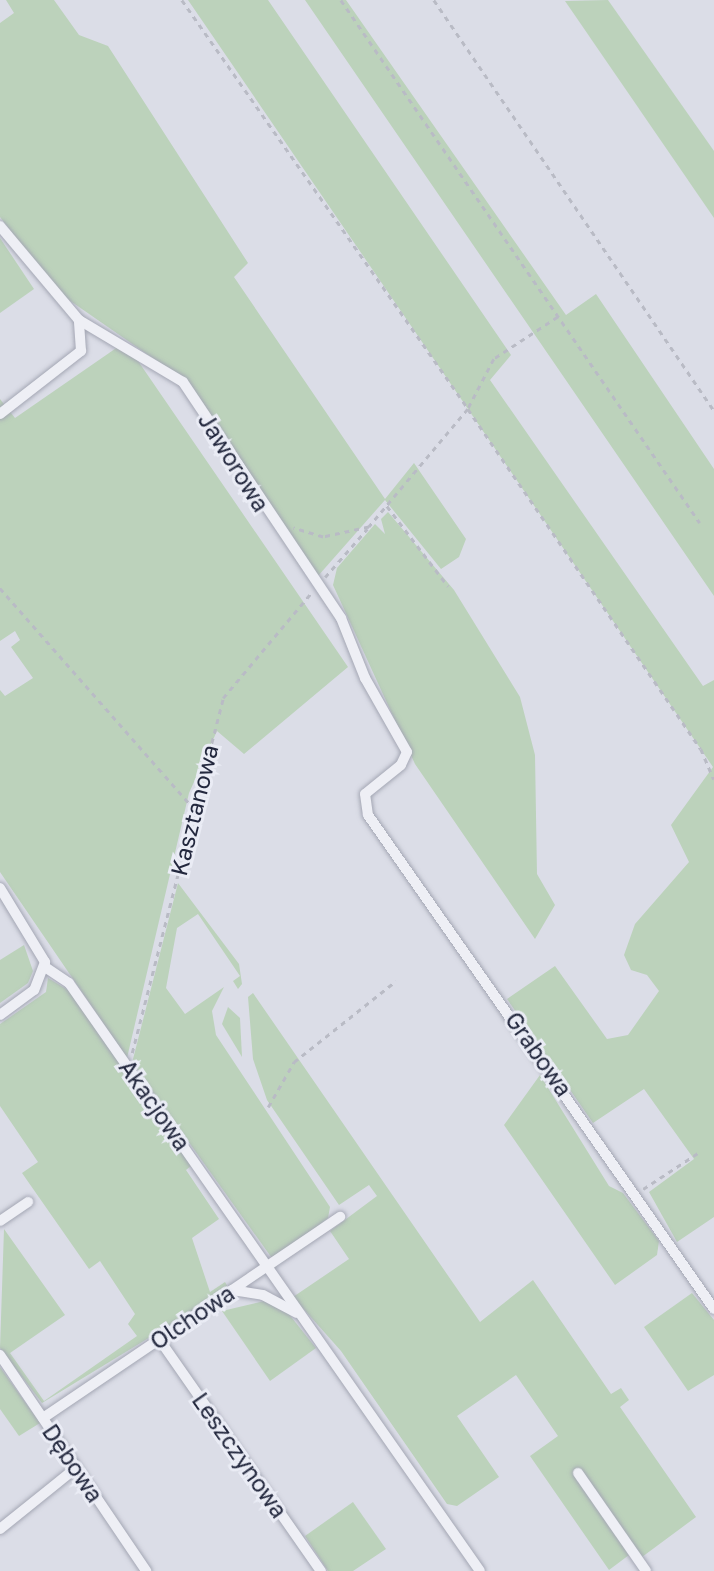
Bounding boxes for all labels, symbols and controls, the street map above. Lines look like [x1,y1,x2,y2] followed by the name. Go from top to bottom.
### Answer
[193,408,275,516] street label: Jaworowa
[164,742,224,878] street label: Kasztanowa
[500,1006,578,1102] street label: Grabowa
[114,1054,196,1156] street label: Akacjowa
[145,1279,239,1355] street label: Olchowa
[187,1387,293,1523] street label: Leszczynowa
[37,1419,109,1507] street label: Dębowa

